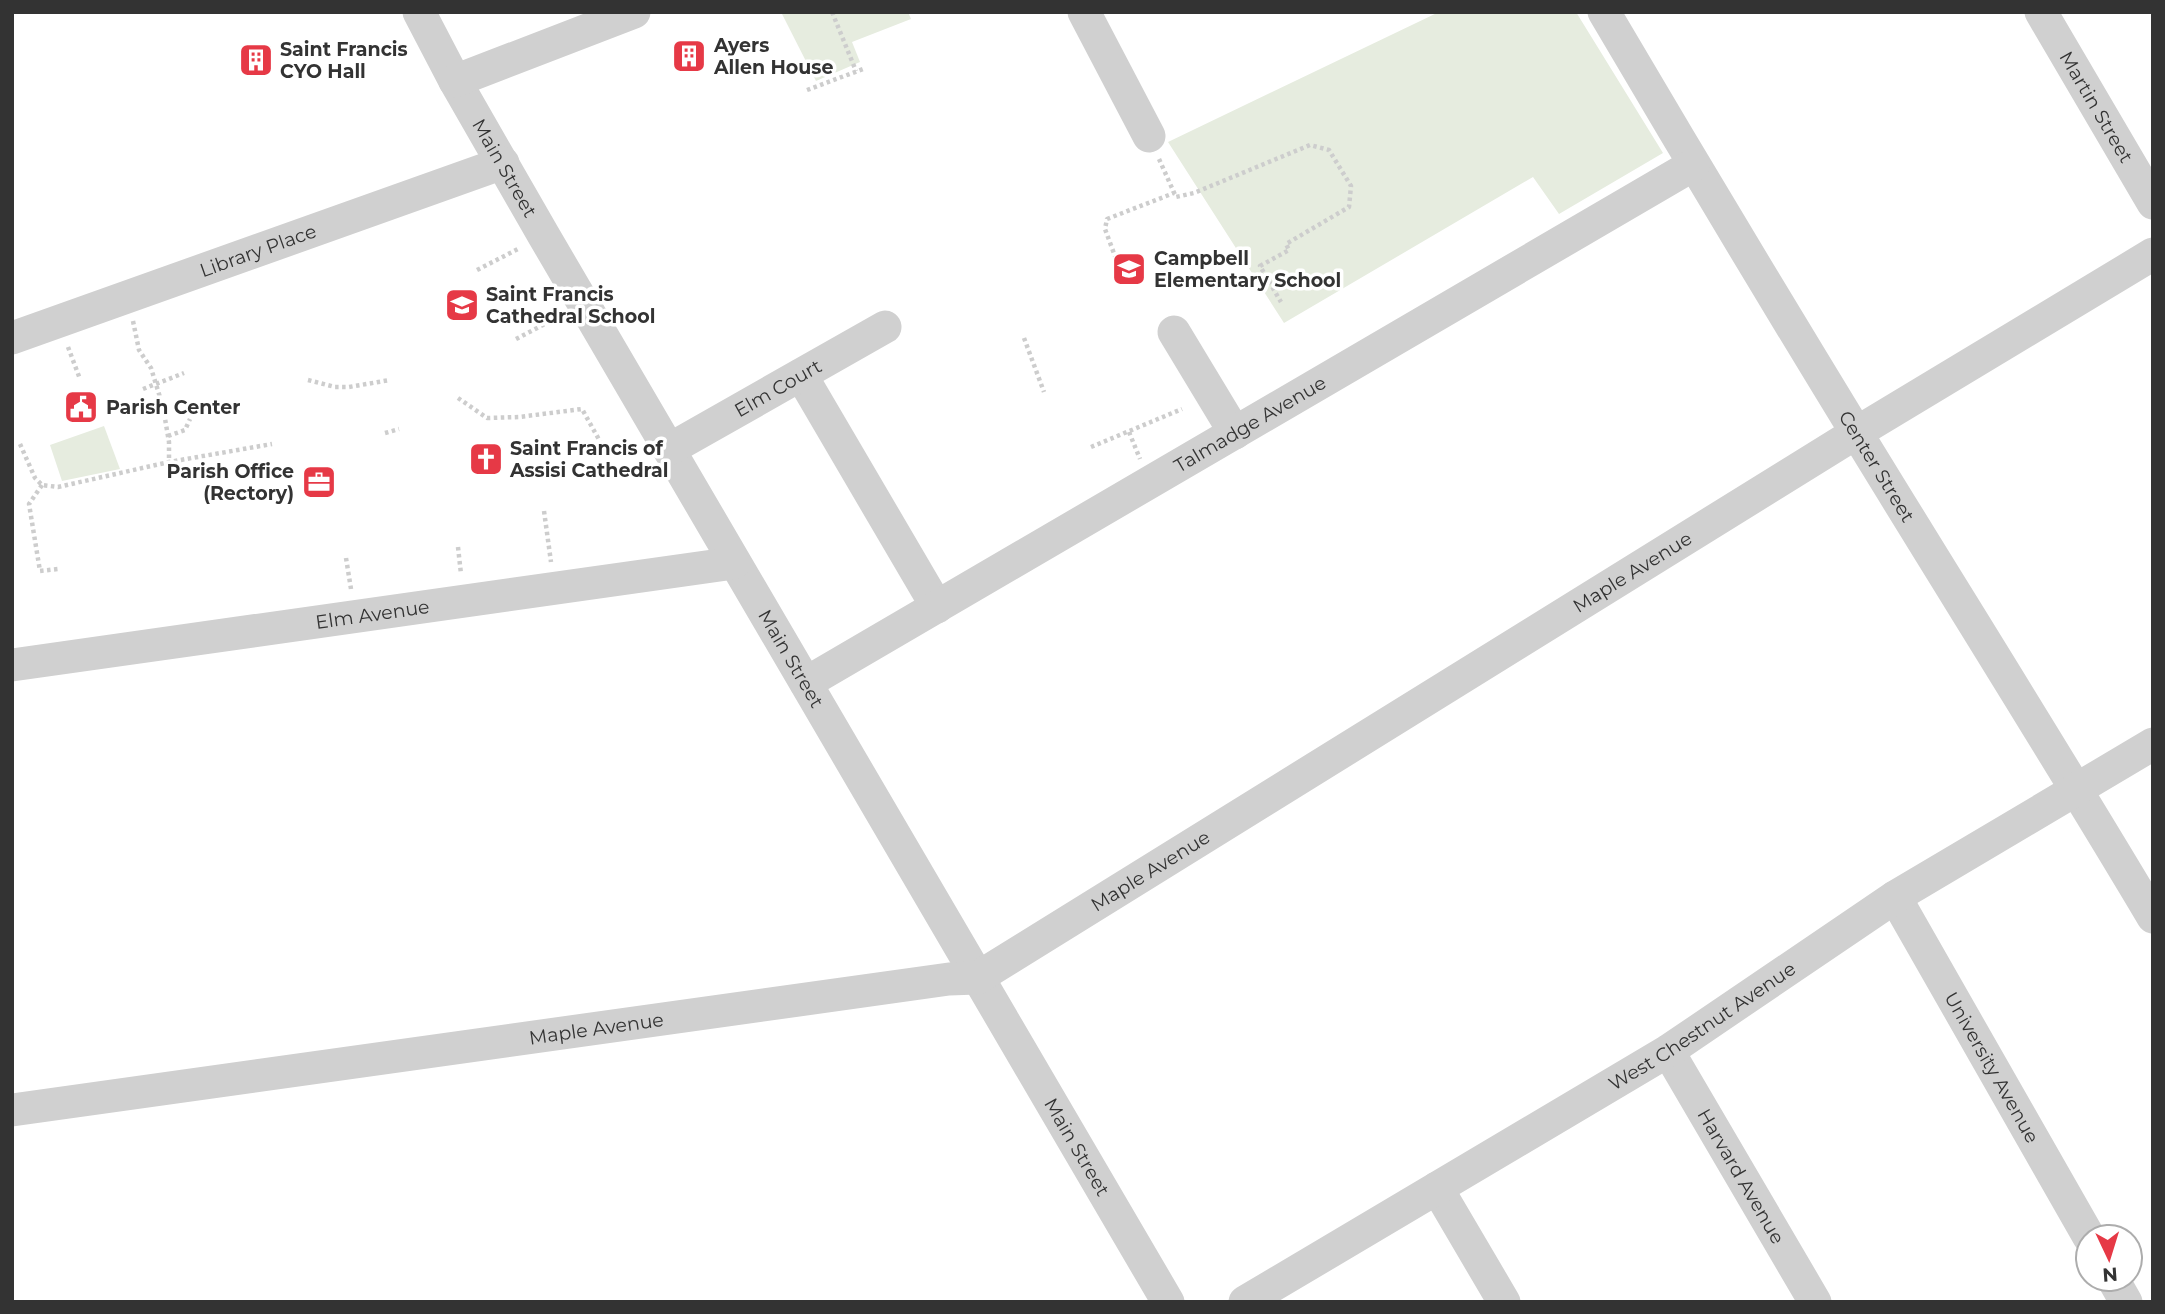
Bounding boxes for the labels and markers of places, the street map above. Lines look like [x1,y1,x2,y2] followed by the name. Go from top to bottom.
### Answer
[713,34,833,79] place label: Ayers Allen House
[670,37,708,75] building icon: Ayers Allen House
[280,38,408,83] place label: Saint Francis CYO Hall
[237,41,275,79] building icon: Saint Francis CYO Hall
[1154,247,1341,292] place label: Campbell Elementary School
[1110,250,1148,288] school or university icon: Campbell Elementary School
[486,283,655,328] place label: Saint Francis Cathedral School
[443,286,481,324] school or university icon: Saint Francis Cathedral School
[62,388,100,426] public building icon: Parish Center
[106,396,240,419] place label: Parish Center
[509,437,668,482] place label: Saint Francis of Assisi Cathedral
[467,440,505,478] church icon: Saint Francis of Assisi Cathedral
[167,460,294,505] place label: Parish Office (Rectory)
[300,463,338,501] office icon: Parish Office (Rectory)

